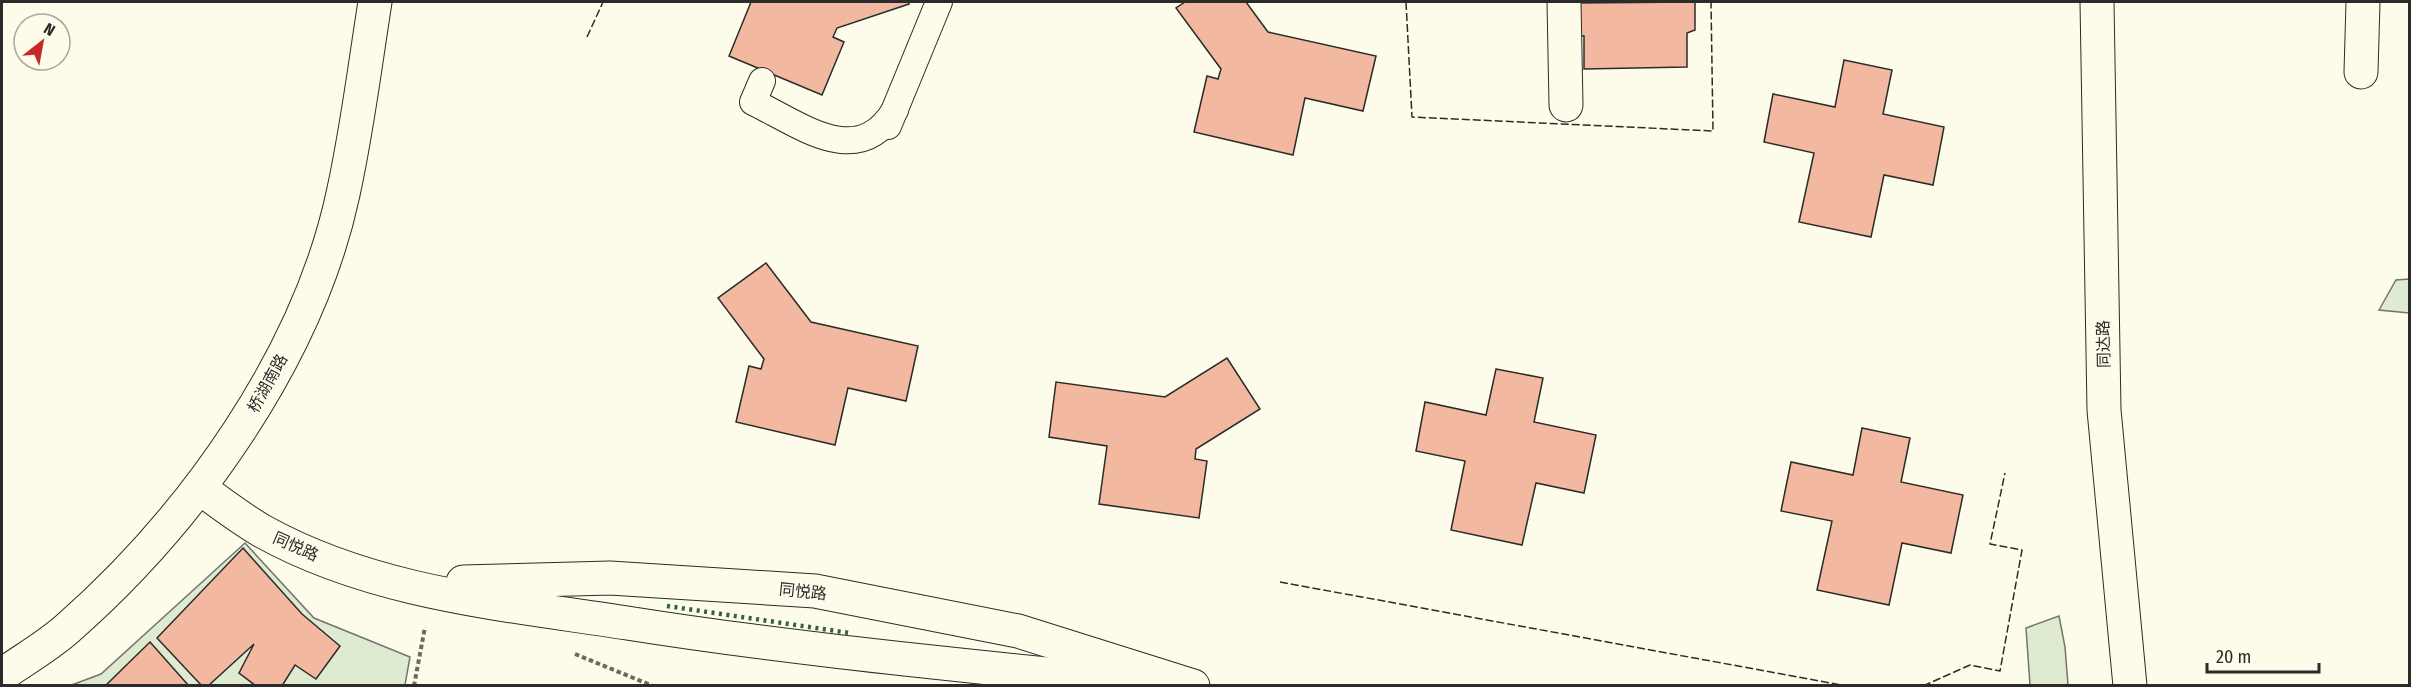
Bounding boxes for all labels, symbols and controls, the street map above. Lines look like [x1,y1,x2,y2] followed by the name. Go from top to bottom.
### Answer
[12,12,72,72] north arrow
[40,19,58,40] text: N
[2094,320,2113,368] street label: 同达路
[244,351,291,416] street label: 桥湖南路
[270,528,322,565] street label: 同悦路
[778,580,828,603] street label: 同悦路
[2207,636,2320,674] scale bar
[2216,646,2251,668] text: 20 m

